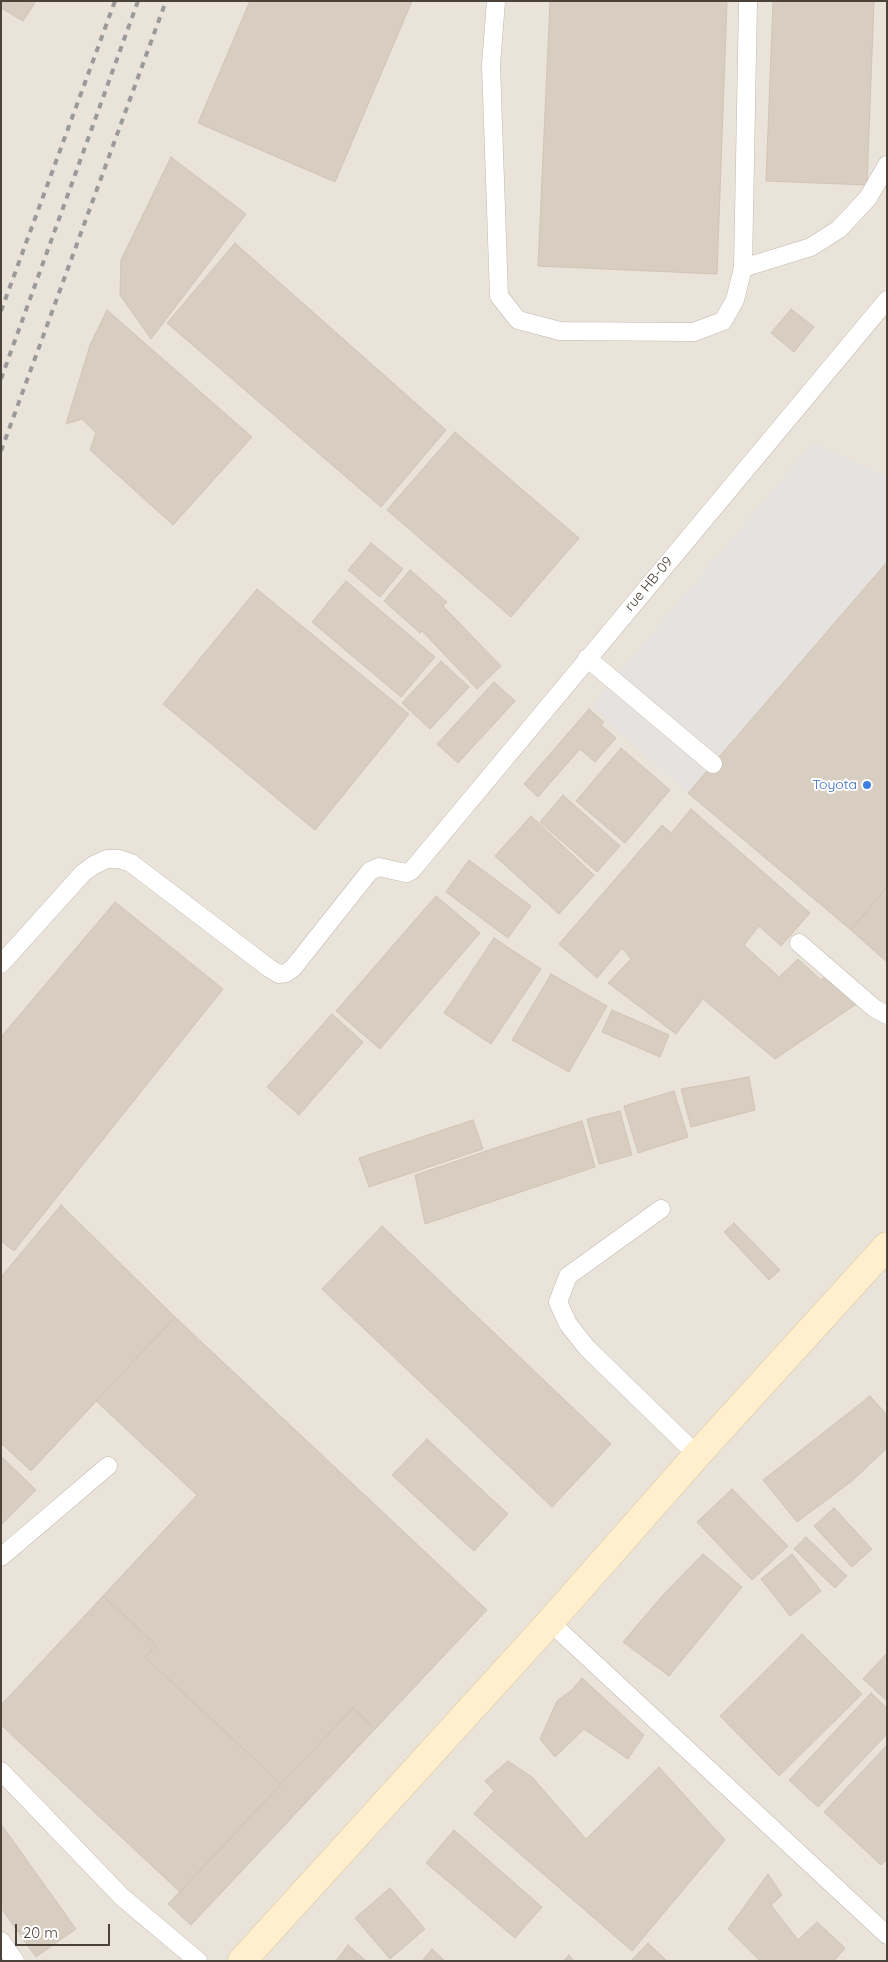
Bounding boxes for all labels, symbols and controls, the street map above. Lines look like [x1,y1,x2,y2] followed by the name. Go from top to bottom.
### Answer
[621,553,677,615] street label: rue HB-09
[812,777,857,793] place label: Toyota
[861,779,873,791] marker: Toyota
[18,1914,112,1946] scale bar
[23,1923,58,1942] text: 20 m

